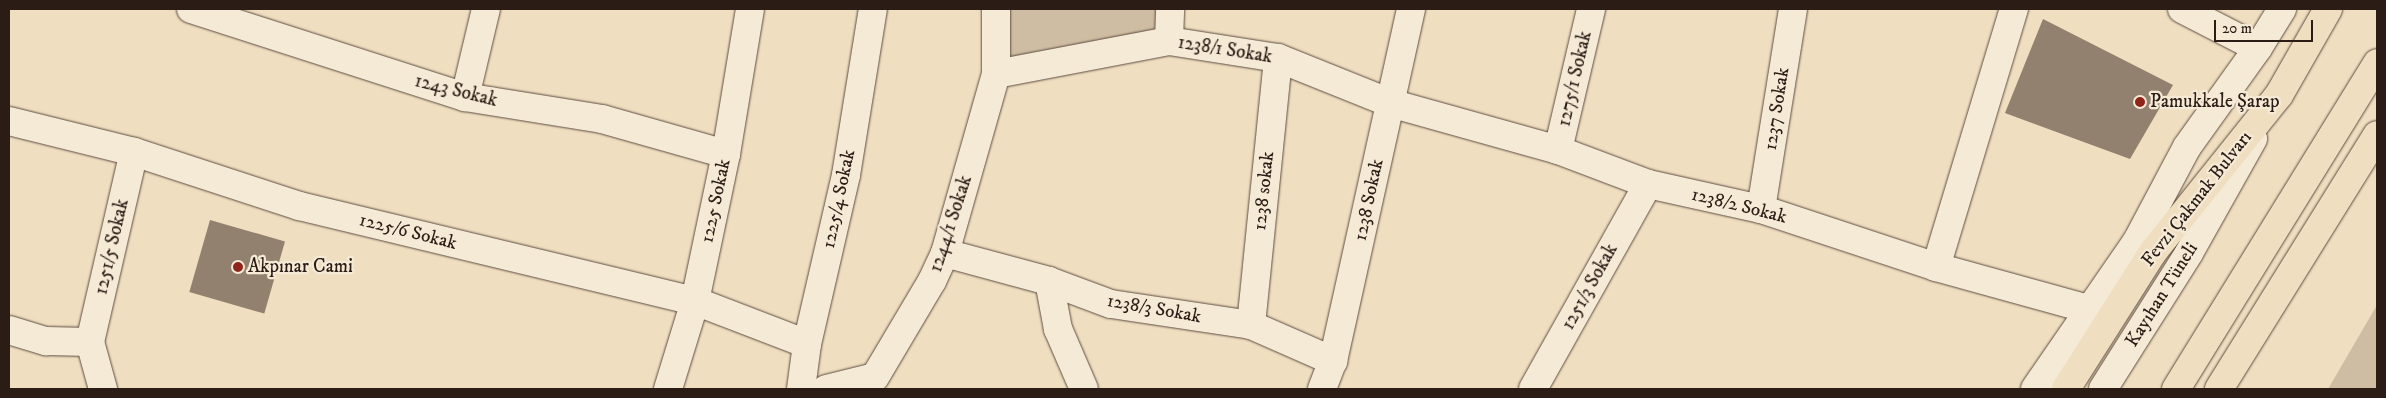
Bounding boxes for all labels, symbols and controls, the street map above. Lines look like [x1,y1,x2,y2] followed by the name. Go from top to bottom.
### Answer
[2216,10,2315,42] scale bar
[2222,19,2252,38] text: 20 m
[1553,29,1597,129] street label: 1275/1 Sokak
[1176,31,1274,69] street label: 1238/1 Sokak
[1759,66,1795,152] street label: 1237 Sokak
[412,70,500,112] street label: 1243 Sokak
[2150,91,2280,113] place label: Pamukkale Şarap
[2134,96,2146,108] marker: Pamukkale Şarap
[2137,127,2257,271] street label: Fevzi Çakmak Bulvarı
[817,148,861,250] street label: 1225/4 Sokak
[1249,150,1279,232] street label: 1238 sokak
[696,157,736,245] street label: 1225 Sokak
[1349,157,1389,243] street label: 1238 Sokak
[925,173,977,275] street label: 1244/1 Sokak
[1689,183,1789,229] street label: 1238/2 Sokak
[90,197,134,297] street label: 1251/5 Sokak
[357,209,459,255] street label: 1225/6 Sokak
[2121,239,2203,351] street label: Kayıhan Tüneli
[1557,240,1623,334] street label: 1251/3 Sokak
[248,256,353,278] place label: Akpınar Cami
[232,261,244,273] marker: Akpınar Cami
[1105,290,1203,328] street label: 1238/3 Sokak

